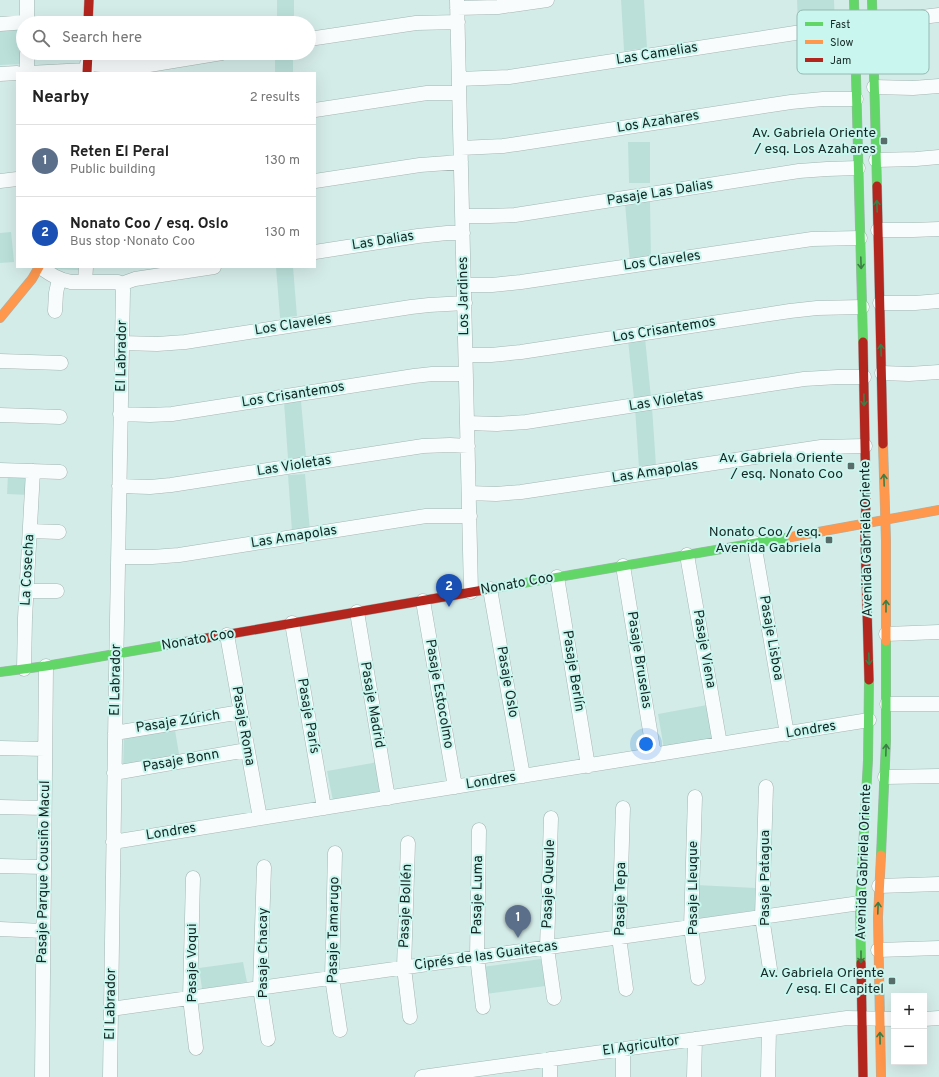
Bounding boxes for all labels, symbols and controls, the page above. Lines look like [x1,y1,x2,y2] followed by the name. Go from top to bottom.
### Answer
[797,10,929,74] legend
[16,16,316,60] search box
[830,18,850,32] text: Fast
[30,27,52,49] icon: search
[62,29,142,48] text: Search here
[830,36,853,50] text: Slow
[615,39,699,69] street label: Las Camelias
[830,54,851,68] text: Jam
[32,87,89,109] text: Nearby
[250,90,300,106] text: 2 results
[616,107,700,137] street label: Los Azahares
[752,125,876,158] place label: Av. Gabriela Oriente / esq. Los Azahares
[879,136,889,146] marker: Av. Gabriela Oriente / esq. Los Azahares
[70,143,169,162] text: Reten El Peral
[42,153,48,169] text: 1
[265,153,300,169] text: 130 m
[70,162,156,178] text: Public building
[606,176,714,210] street label: Pasaje Las Dalias
[873,200,881,213] one-way arrow
[70,215,228,234] text: Nonato Coo / esq. Oslo
[41,225,49,241] text: 2
[265,225,300,241] text: 130 m
[351,228,415,254] street label: Las Dalias
[70,234,195,250] text: Bus stop · Nonato Coo
[622,247,702,275] street label: Los Claveles
[455,256,473,336] street label: Los Jardines
[857,256,864,269] one-way arrow
[253,311,333,339] street label: Los Claveles
[611,313,717,347] street label: Los Crisantemos
[113,319,131,392] street label: El Labrador
[877,344,885,357] one-way arrow
[240,378,346,412] street label: Los Crisantemos
[628,387,704,415] street label: Las Violetas
[860,393,868,406] one-way arrow
[719,450,843,483] place label: Av. Gabriela Oriente / esq. Nonato Coo
[256,452,332,480] street label: Las Violetas
[611,457,699,487] street label: Las Amapolas
[846,461,856,471] marker: Av. Gabriela Oriente / esq. Nonato Coo
[857,461,877,617] street label: Avenida Gabriela Oriente
[881,474,888,487] one-way arrow
[250,522,338,552] street label: Las Amapolas
[709,524,821,557] place label: Nonato Coo / esq. Avenida Gabriela
[18,534,38,606] street label: La Cosecha
[824,535,834,545] marker: Nonato Coo / esq. Avenida Gabriela
[479,569,555,599] street label: Nonato Coo
[436,574,462,607] pin: 2
[755,594,787,682] street label: Pasaje Lisboa
[882,600,890,613] one-way arrow
[689,608,719,690] street label: Pasaje Viena
[623,610,655,710] street label: Pasaje Bruselas
[160,625,236,655] street label: Nonato Coo
[558,629,588,713] street label: Pasaje Berlín
[421,638,457,750] street label: Pasaje Estocolmo
[107,643,125,716] street label: El Labrador
[492,645,522,719] street label: Pasaje Oslo
[865,652,873,665] one-way arrow
[356,660,388,750] street label: Pasaje Madrid
[293,677,323,755] street label: Pasaje París
[228,685,258,767] street label: Pasaje Roma
[135,707,221,737] street label: Pasaje Zúrich
[785,718,837,742] street label: Londres
[636,734,656,754] your location
[882,744,890,757] one-way arrow
[141,746,221,776] street label: Pasaje Bonn
[465,769,517,793] street label: Londres
[34,780,54,964] street label: Pasaje Parque Cousiño Macul
[853,784,875,940] street label: Avenida Gabriela Oriente
[145,820,197,844] street label: Londres
[757,830,774,926] street label: Pasaje Patagua
[539,839,559,929] street label: Pasaje Queule
[685,841,702,935] street label: Pasaje Lleuque
[469,855,487,935] street label: Pasaje Luma
[612,862,630,936] street label: Pasaje Tepa
[396,864,416,948] street label: Pasaje Bollén
[325,876,343,984] street label: Pasaje Tamarugo
[874,902,882,915] one-way arrow
[505,905,531,938] pin: 1
[255,908,272,998] street label: Pasaje Chacay
[184,923,201,1003] street label: Pasaje Voqui
[413,938,559,974] street label: Ciprés de las Guaitecas
[857,950,864,963] one-way arrow
[760,965,884,998] place label: Av. Gabriela Oriente / esq. El Capitel
[102,967,120,1040] street label: El Labrador
[887,976,897,986] marker: Av. Gabriela Oriente / esq. El Capitel
[891,993,927,1065] map controls
[891,993,927,1029] button: +
[891,1029,927,1065] button: −
[601,1032,681,1060] street label: El Agricultor
[876,1032,884,1045] one-way arrow

